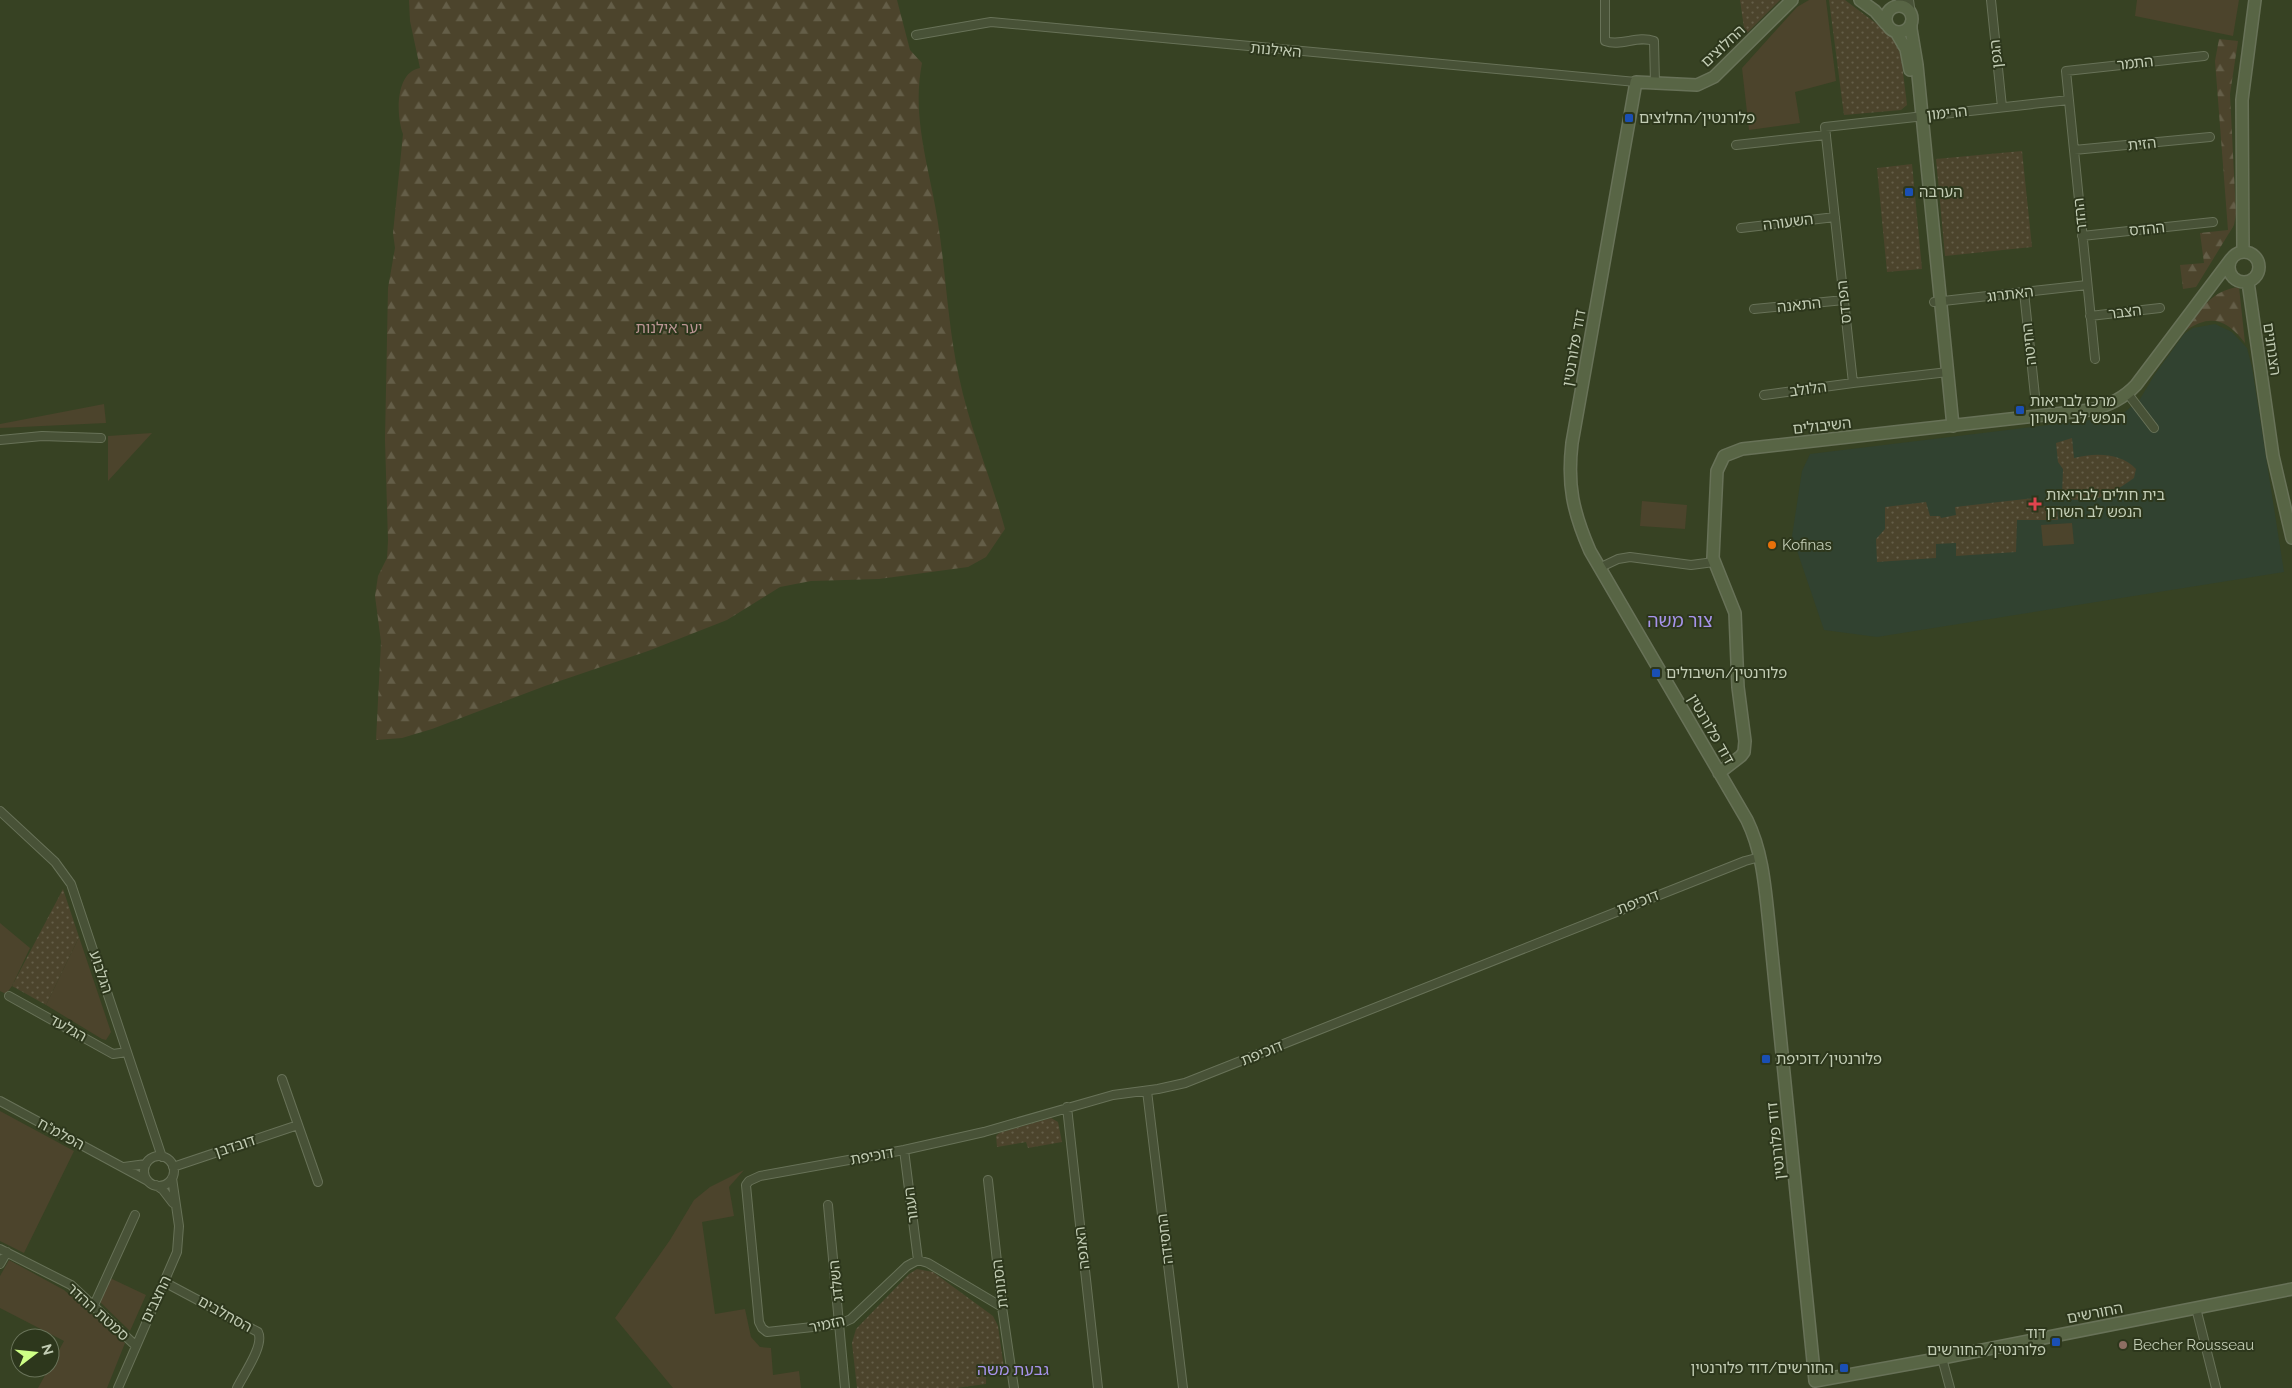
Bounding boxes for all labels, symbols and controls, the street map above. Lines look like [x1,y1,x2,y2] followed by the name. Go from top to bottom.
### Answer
[1697,21,1749,71] street label: החלוצים
[1250,39,1302,61] street label: האילנות
[1986,39,2006,69] street label: הגפן
[2116,52,2154,74] street label: התמר
[1926,102,1968,124] street label: הרימון
[1639,109,1755,127] place label: פלורנטין/החלוצים
[1623,112,1635,124] marker: פלורנטין/החלוצים
[2127,134,2157,154] street label: הזית
[1919,183,1963,201] place label: הערבה
[1903,186,1915,198] marker: הערבה
[2069,197,2091,233] street label: ההדר
[1762,210,1814,234] street label: השעורה
[2128,218,2166,240] street label: ההדס
[1833,279,1855,325] street label: הפרדס
[1986,282,2034,306] street label: האתרוג
[1776,294,1822,316] street label: התאנה
[2107,301,2143,323] street label: הצבר
[1558,308,1590,388] street label: דוד פלורנטין
[636,319,702,337] park label: יער אילנות
[2259,321,2285,377] street label: הצנחנים
[2018,322,2040,366] street label: החיטה
[1788,377,1828,401] street label: הלולב
[2030,392,2126,427] place label: מרכז לבריאות הנפש לב השרון
[2014,404,2026,416] marker: מרכז לבריאות הנפש לב השרון
[1792,414,1852,438] street label: השיבולים
[2046,486,2166,521] place label: בית חולים לבריאות הנפש לב השרון
[2028,497,2042,511] marker: בית חולים לבריאות הנפש לב השרון
[1782,536,1832,554] place label: Kofinas
[1766,539,1778,551] marker: Kofinas
[1647,610,1713,631] district label: צור משה
[1666,664,1787,682] place label: פלורנטין/השיבולים
[1650,667,1662,679] marker: פלורנטין/השיבולים
[1684,691,1738,767] street label: דוד פלורנטין
[1614,886,1662,918] street label: דוכיפת
[86,948,116,996] street label: הגלבוע
[46,1011,90,1045] street label: הגלעד
[1238,1036,1286,1070] street label: דוכיפת
[1776,1050,1882,1068] place label: פלורנטין/דוכיפת
[1760,1053,1772,1065] marker: פלורנטין/דוכיפת
[1763,1101,1789,1181] street label: דוד פלורנטין
[35,1114,87,1154] street label: הפלמ"ח
[212,1131,258,1161] street label: דובדבן
[849,1143,895,1169] street label: דוכיפת
[900,1186,922,1224] street label: העגור
[1153,1213,1177,1265] street label: החסידה
[1070,1226,1094,1270] street label: האנפה
[825,1259,847,1303] street label: השלדג
[988,1259,1012,1309] street label: הסנונית
[137,1273,175,1325] street label: החצבים
[63,1279,133,1345] street label: סמטת ההדר
[195,1292,255,1336] street label: הסחלבים
[2065,1299,2125,1327] street label: החורשים
[807,1311,847,1337] street label: הזמיר
[1927,1324,2046,1359] place label: דוד פלורנטין/החורשים
[10,1328,60,1378] north arrow
[2050,1336,2062,1348] marker: דוד פלורנטין/החורשים
[2133,1336,2254,1354] place label: Becher Rousseau
[2117,1339,2129,1351] marker: Becher Rousseau
[38,1342,57,1357] text: N
[1690,1359,1834,1377] place label: החורשים/דוד פלורנטין
[977,1360,1049,1379] district label: גבעת משה
[1838,1362,1850,1374] marker: החורשים/דוד פלורנטין

